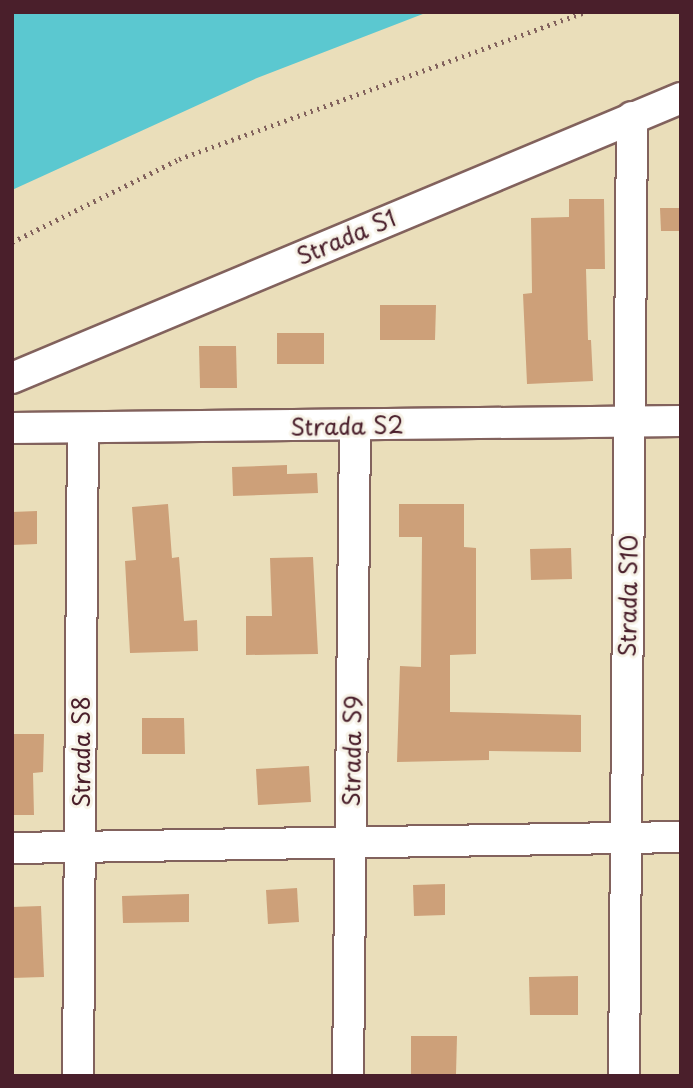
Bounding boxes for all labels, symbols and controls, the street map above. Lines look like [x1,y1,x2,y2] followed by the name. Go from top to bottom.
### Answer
[292,204,400,270] street label: Strada S1
[290,411,404,441] street label: Strada S2
[613,534,643,658] street label: Strada S10
[337,695,367,807] street label: Strada S9
[67,696,95,808] street label: Strada S8

